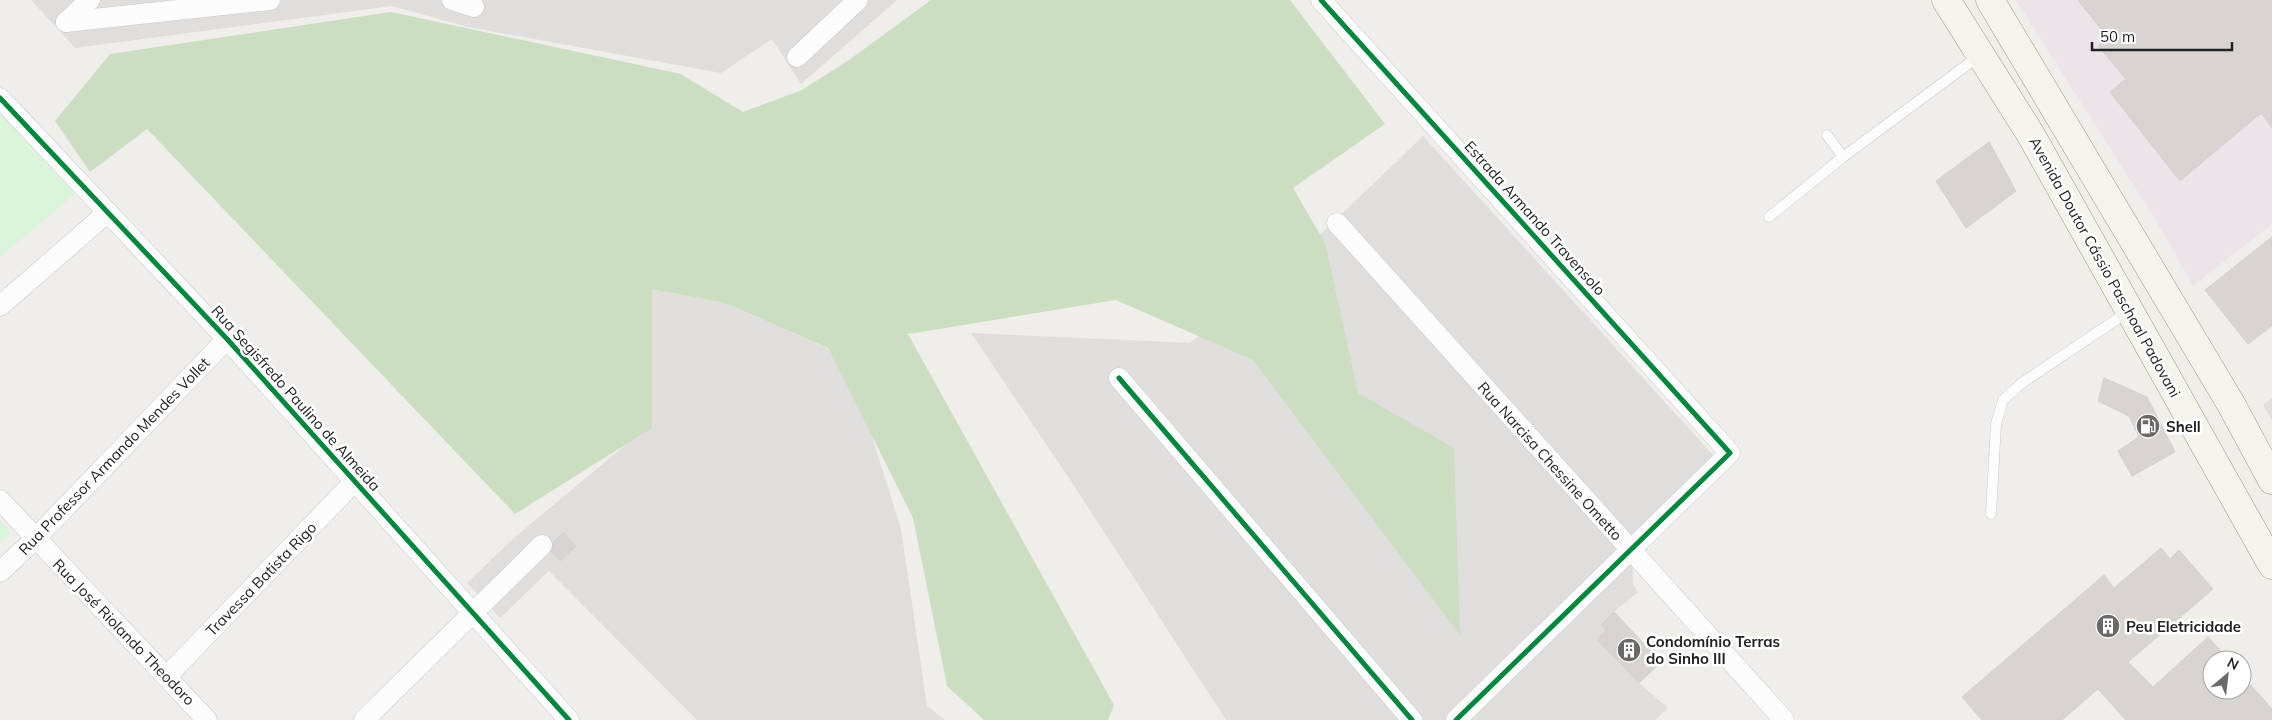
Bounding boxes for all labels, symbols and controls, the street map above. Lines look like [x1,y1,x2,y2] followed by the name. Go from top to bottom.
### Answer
[2092,20,2232,52] scale bar
[2100,27,2135,46] text: 50 m
[2025,133,2185,401] street label: Avenida Doutor Cássio Paschoal Padovani
[1460,137,1610,299] street label: Estrada Armando Travensolo
[207,301,385,495] street label: Rua Segisfredo Paulino de Almeida
[14,353,214,559] street label: Rua Professor Armando Mendes Vollet
[1474,378,1626,544] street label: Rua Narcisa Chessine Ometto
[2135,413,2161,439] fuel station icon: Shell
[2166,417,2201,436] place label: Shell
[202,518,320,640] street label: Travessa Batista Rigo
[49,555,199,709] street label: Rua José Riolando Theodoro
[2095,613,2121,639] building icon: Peu Eletricidade
[2126,617,2241,636] place label: Peu Eletricidade
[1646,632,1780,668] place label: Condomínio Terras do Sinho III
[1616,637,1642,663] building icon: Condomínio Terras do Sinho III
[2202,650,2252,700] north arrow
[2224,653,2242,674] text: N

